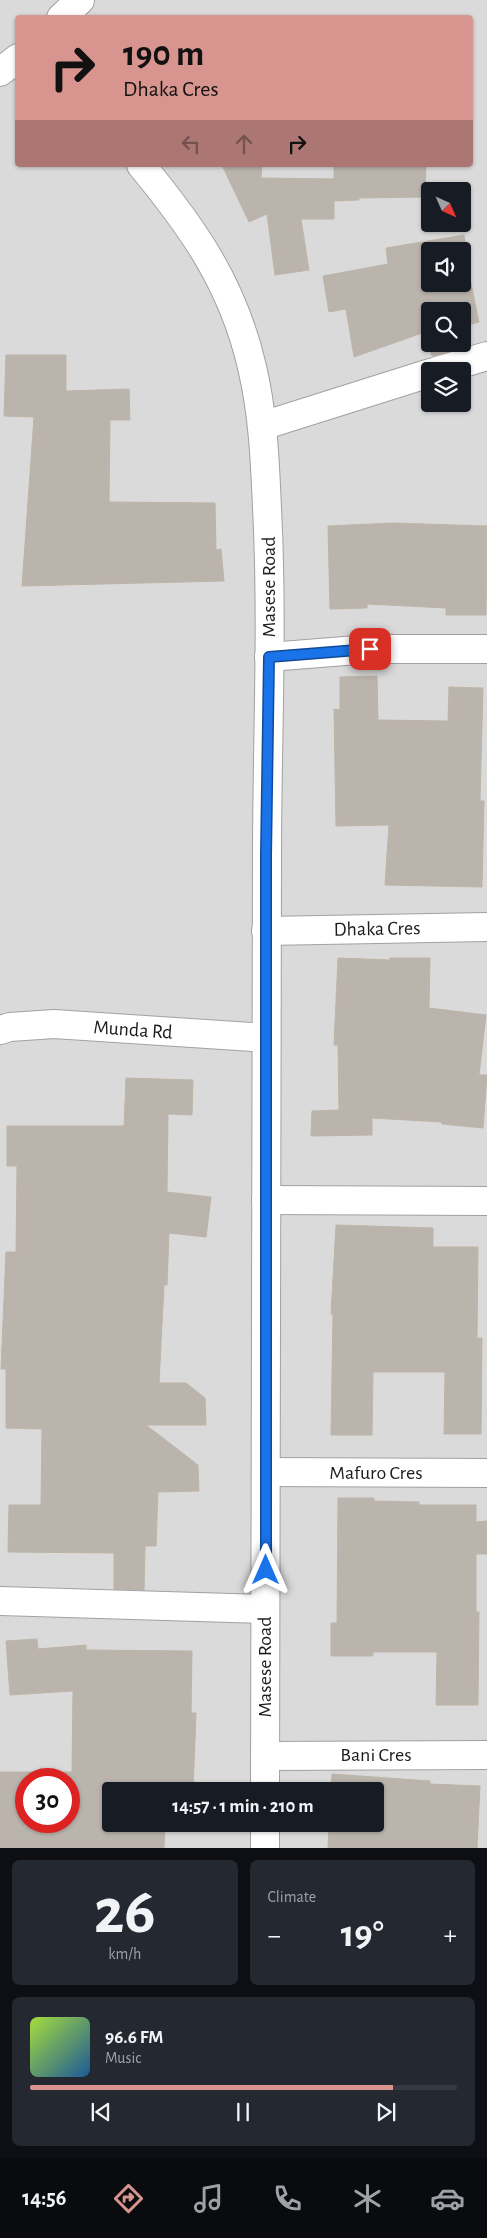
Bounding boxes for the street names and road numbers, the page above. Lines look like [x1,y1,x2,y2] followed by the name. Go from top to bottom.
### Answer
[259,536,279,638] street label: Masese Road
[333,918,421,940] street label: Dhaka Cres
[93,1017,173,1043] street label: Munda Rd
[329,1463,423,1483] street label: Mafuro Cres
[255,1616,275,1718] street label: Masese Road
[340,1745,412,1765] street label: Bani Cres

